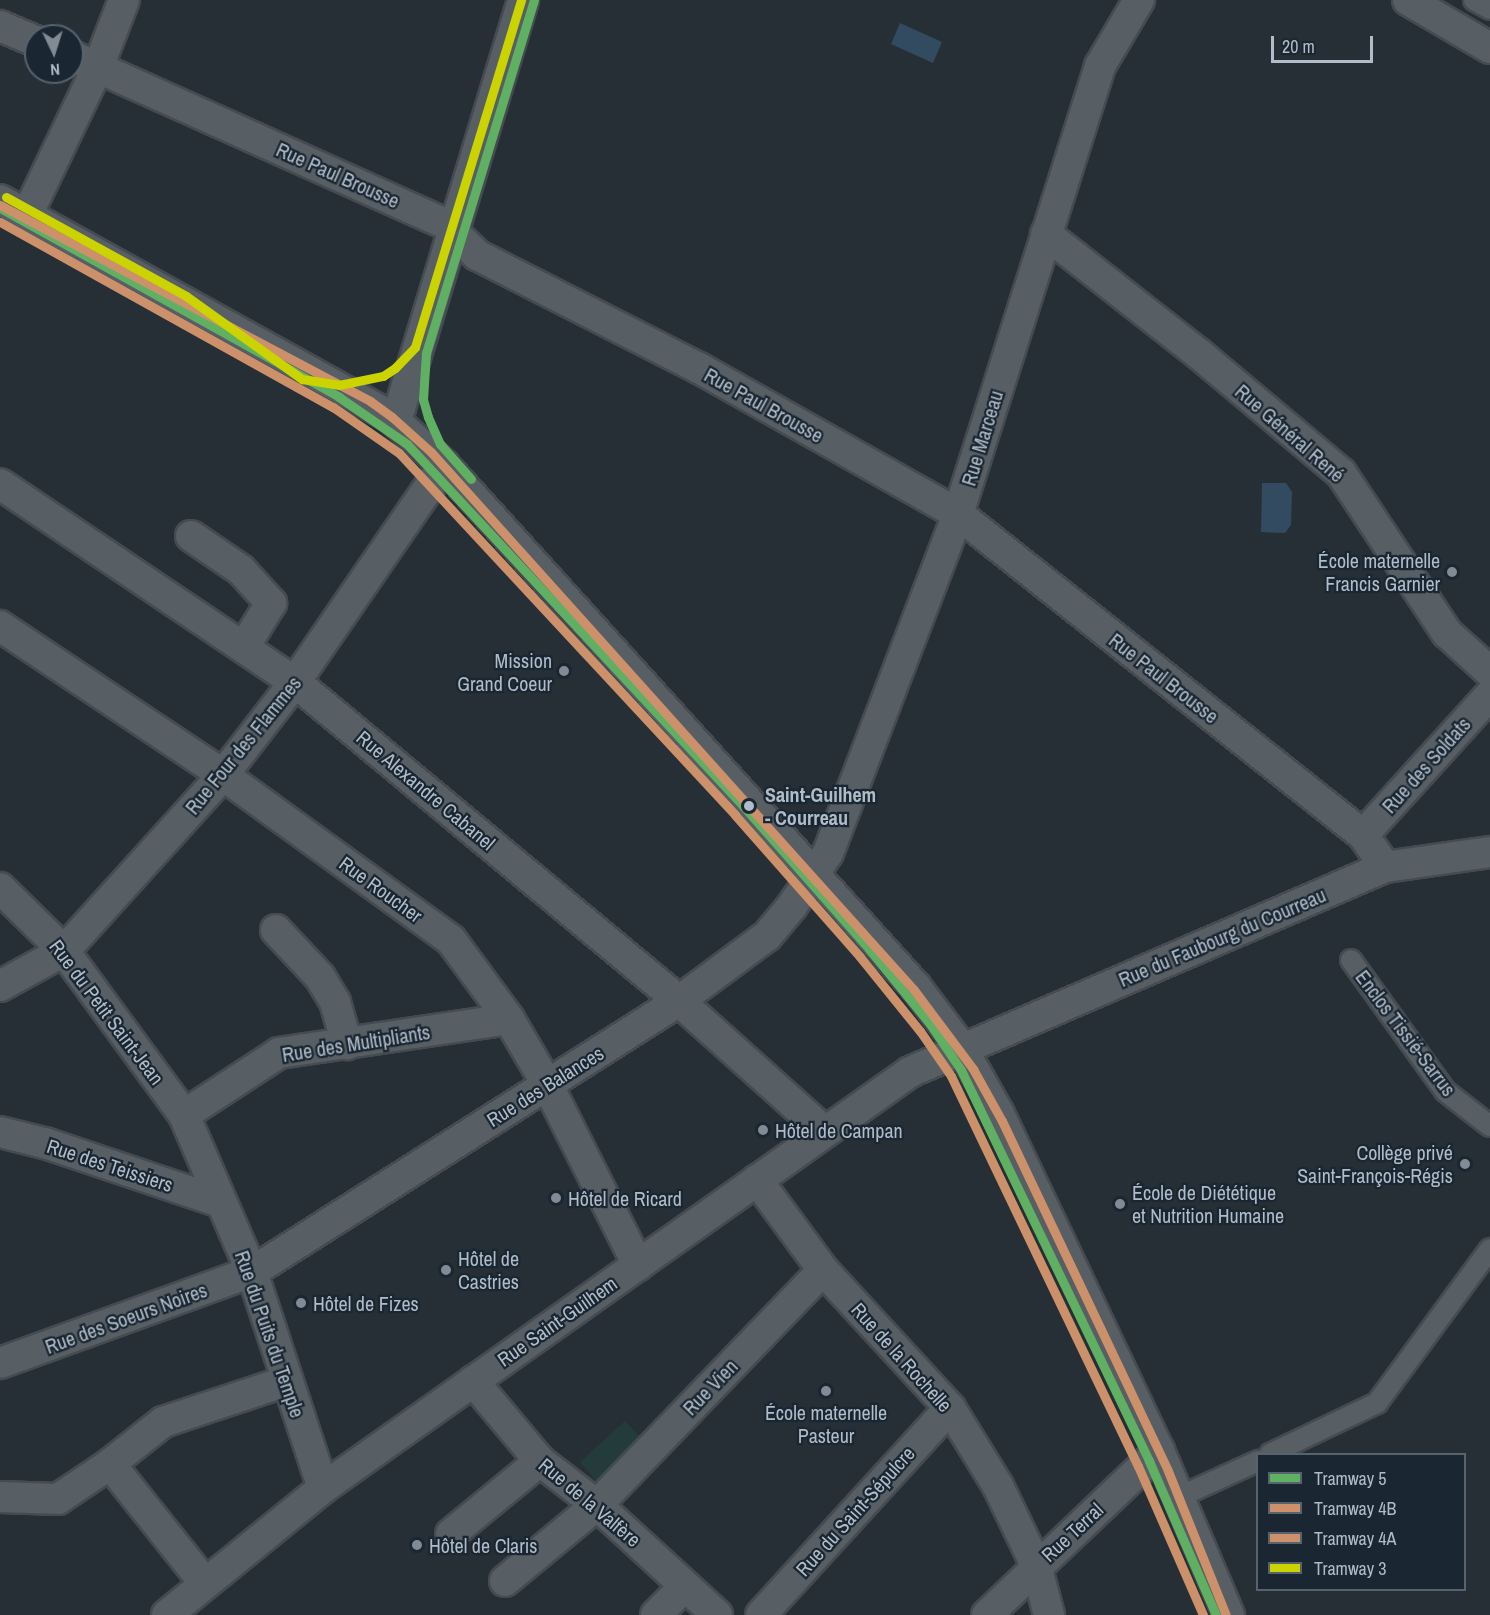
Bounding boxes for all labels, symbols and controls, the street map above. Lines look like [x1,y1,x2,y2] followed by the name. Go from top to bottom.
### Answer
[24,24,84,84] north arrow
[1274,24,1376,62] scale bar
[1282,34,1315,59] text: 20 m
[50,59,61,81] text: N
[273,137,403,213] street label: Rue Paul Brousse
[700,362,828,448] street label: Rue Paul Brousse
[1231,379,1349,487] street label: Rue Général René
[956,387,1008,489] street label: Rue Marceau
[1318,548,1440,595] place label: École maternelle Francis Garnier
[1445,565,1459,579] marker: École maternelle Francis Garnier
[1105,628,1223,728] street label: Rue Paul Brousse
[457,648,552,695] place label: Mission Grand Coeur
[557,664,571,678] marker: Mission Grand Coeur
[180,671,306,819] street label: Rue Four des Flammes
[1377,712,1475,818] street label: Rue des Soldats
[352,725,500,855] street label: Rue Alexandre Cabanel
[765,783,876,830] place label: Saint-Guilhem - Courreau
[738,795,760,817] marker: Saint-Guilhem - Courreau
[335,851,427,927] street label: Rue Roucher
[1115,882,1329,992] street label: Rue du Faubourg du Courreau
[45,935,169,1089] street label: Rue du Petit Saint-Jean
[1351,965,1461,1101] street label: Enclos Tissié-Sarrus
[280,1019,432,1067] street label: Rue des Multipliants
[482,1041,608,1131] street label: Rue des Balances
[775,1118,903,1142] place label: Hôtel de Campan
[756,1123,770,1137] marker: Hôtel de Campan
[44,1133,176,1197] street label: Rue des Teissiers
[1297,1140,1453,1187] place label: Collège privé Saint-François-Régis
[1458,1157,1472,1171] marker: Collège privé Saint-François-Régis
[1132,1180,1284,1227] place label: École de Diététique et Nutrition Humaine
[568,1186,682,1210] place label: Hôtel de Ricard
[549,1191,563,1205] marker: Hôtel de Ricard
[1113,1197,1127,1211] marker: École de Diététique et Nutrition Humaine
[458,1246,519,1293] place label: Hôtel de Castries
[230,1247,310,1421] street label: Rue du Puits du Temple
[439,1263,453,1277] marker: Hôtel de Castries
[493,1271,621,1371] street label: Rue Saint-Guilhem
[42,1278,210,1358] street label: Rue des Soeurs Noires
[313,1291,419,1315] place label: Hôtel de Fizes
[294,1296,308,1310] marker: Hôtel de Fizes
[847,1297,957,1417] street label: Rue de la Rochelle
[678,1354,742,1420] street label: Rue Vien
[819,1384,833,1398] marker: École maternelle Pasteur
[765,1400,887,1447] place label: École maternelle Pasteur
[791,1441,919,1581] street label: Rue du Saint-Sépulcre
[534,1452,646,1552] street label: Rue de la Valfère
[1256,1453,1466,1591] legend
[1314,1466,1386,1491] text: Tramway 5
[1314,1496,1396,1521] text: Tramway 4B
[1036,1497,1108,1567] street label: Rue Terral
[1314,1526,1396,1551] text: Tramway 4A
[429,1533,537,1557] place label: Hôtel de Claris
[410,1538,424,1552] marker: Hôtel de Claris
[1314,1556,1386,1581] text: Tramway 3

